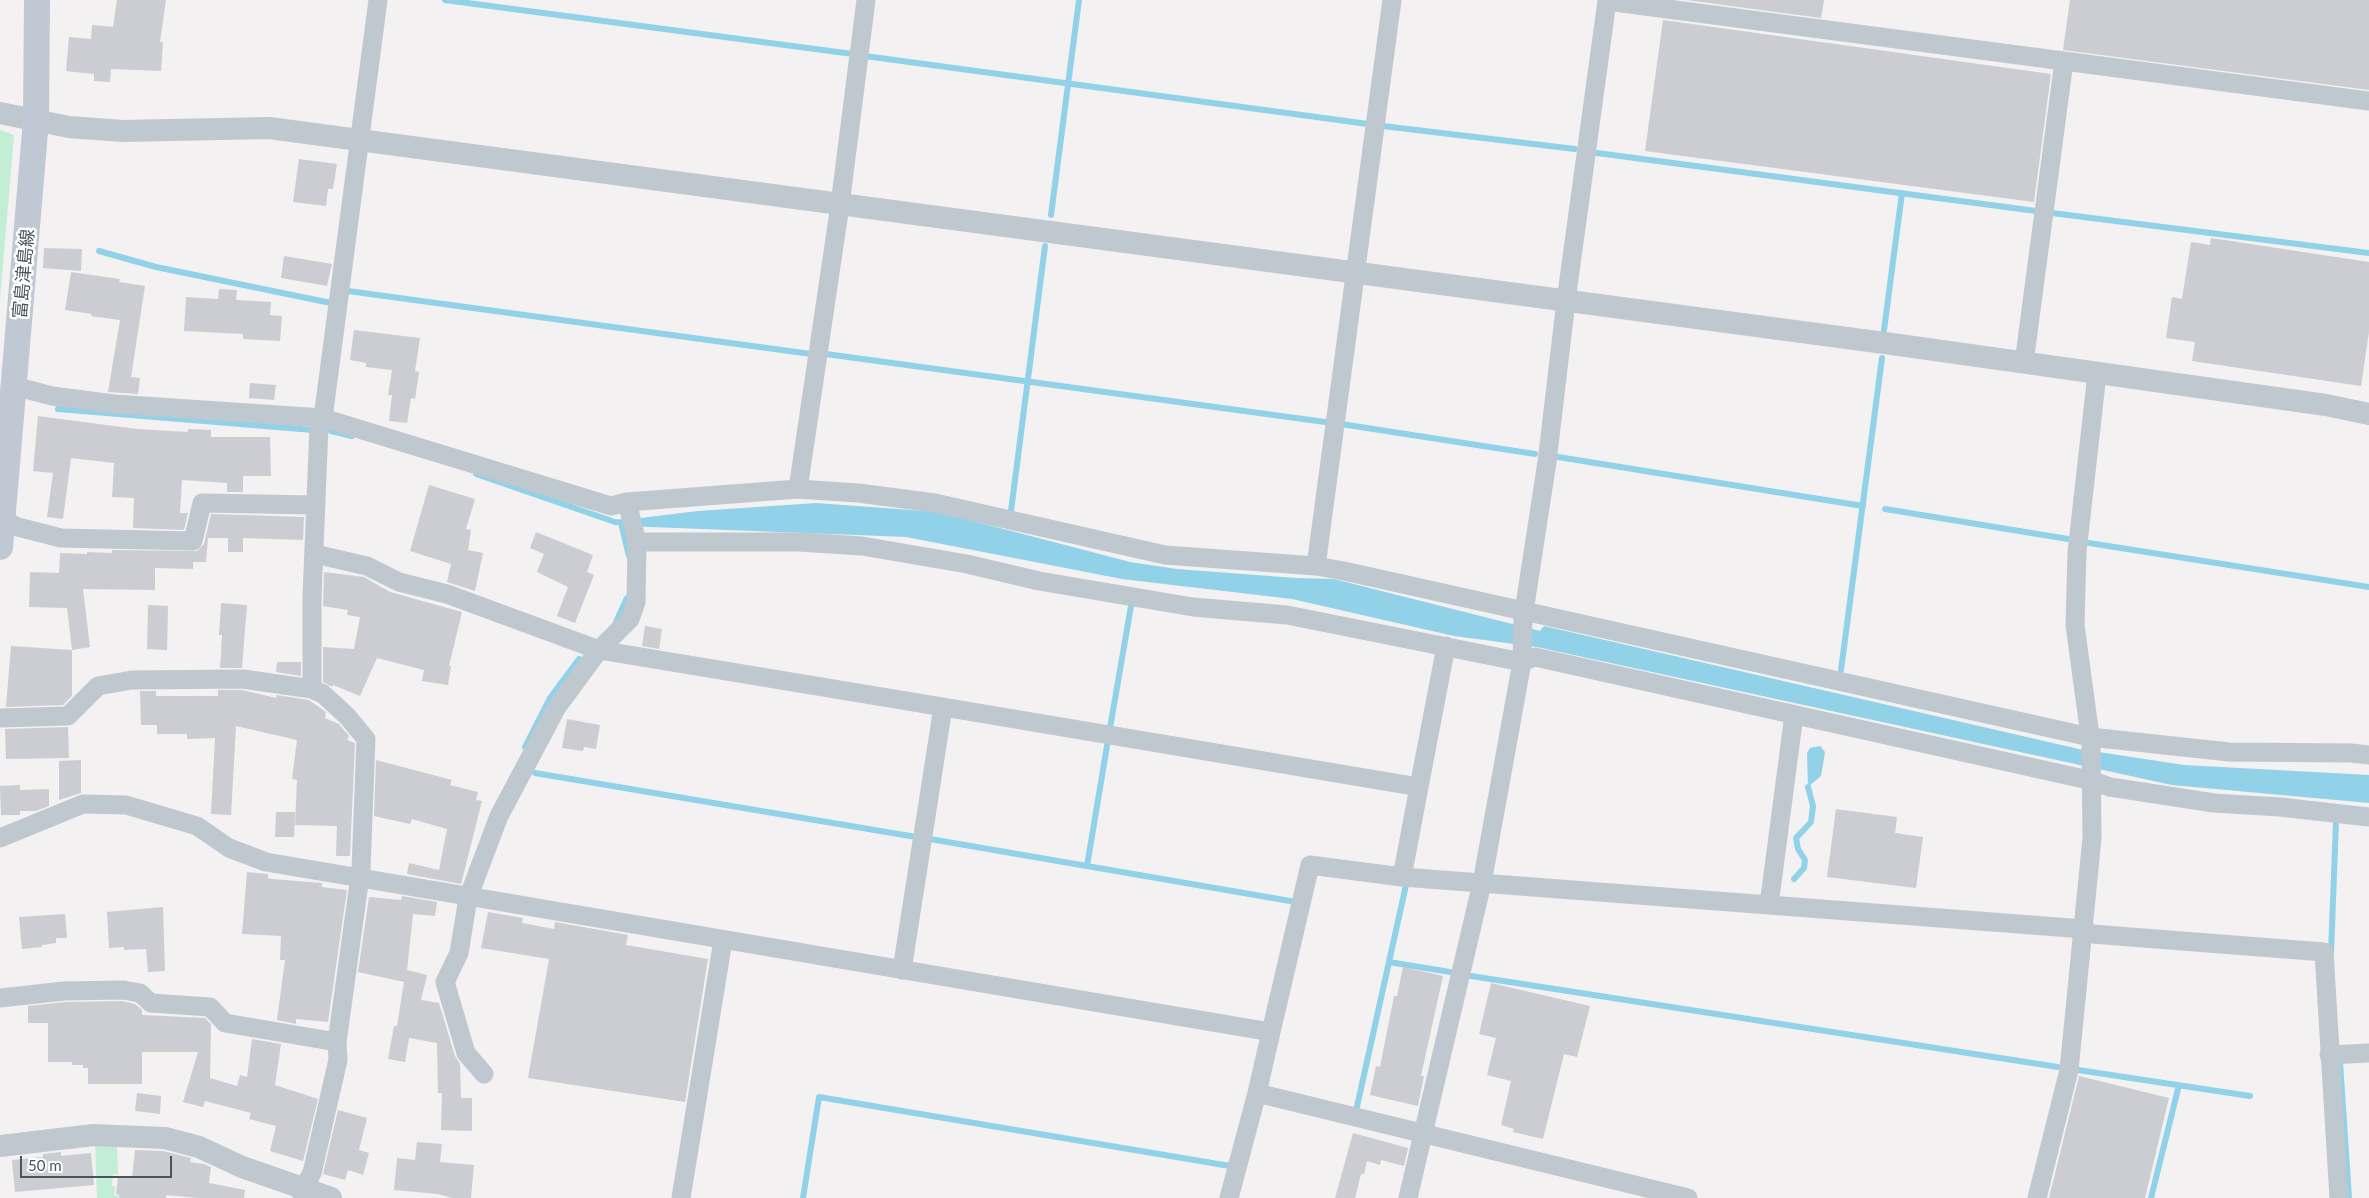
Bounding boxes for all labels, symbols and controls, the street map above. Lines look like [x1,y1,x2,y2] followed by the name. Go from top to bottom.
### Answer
[9,228,39,320] street label: 富島津島線
[22,1146,175,1178] scale bar
[28,1156,62,1174] text: 50 m

